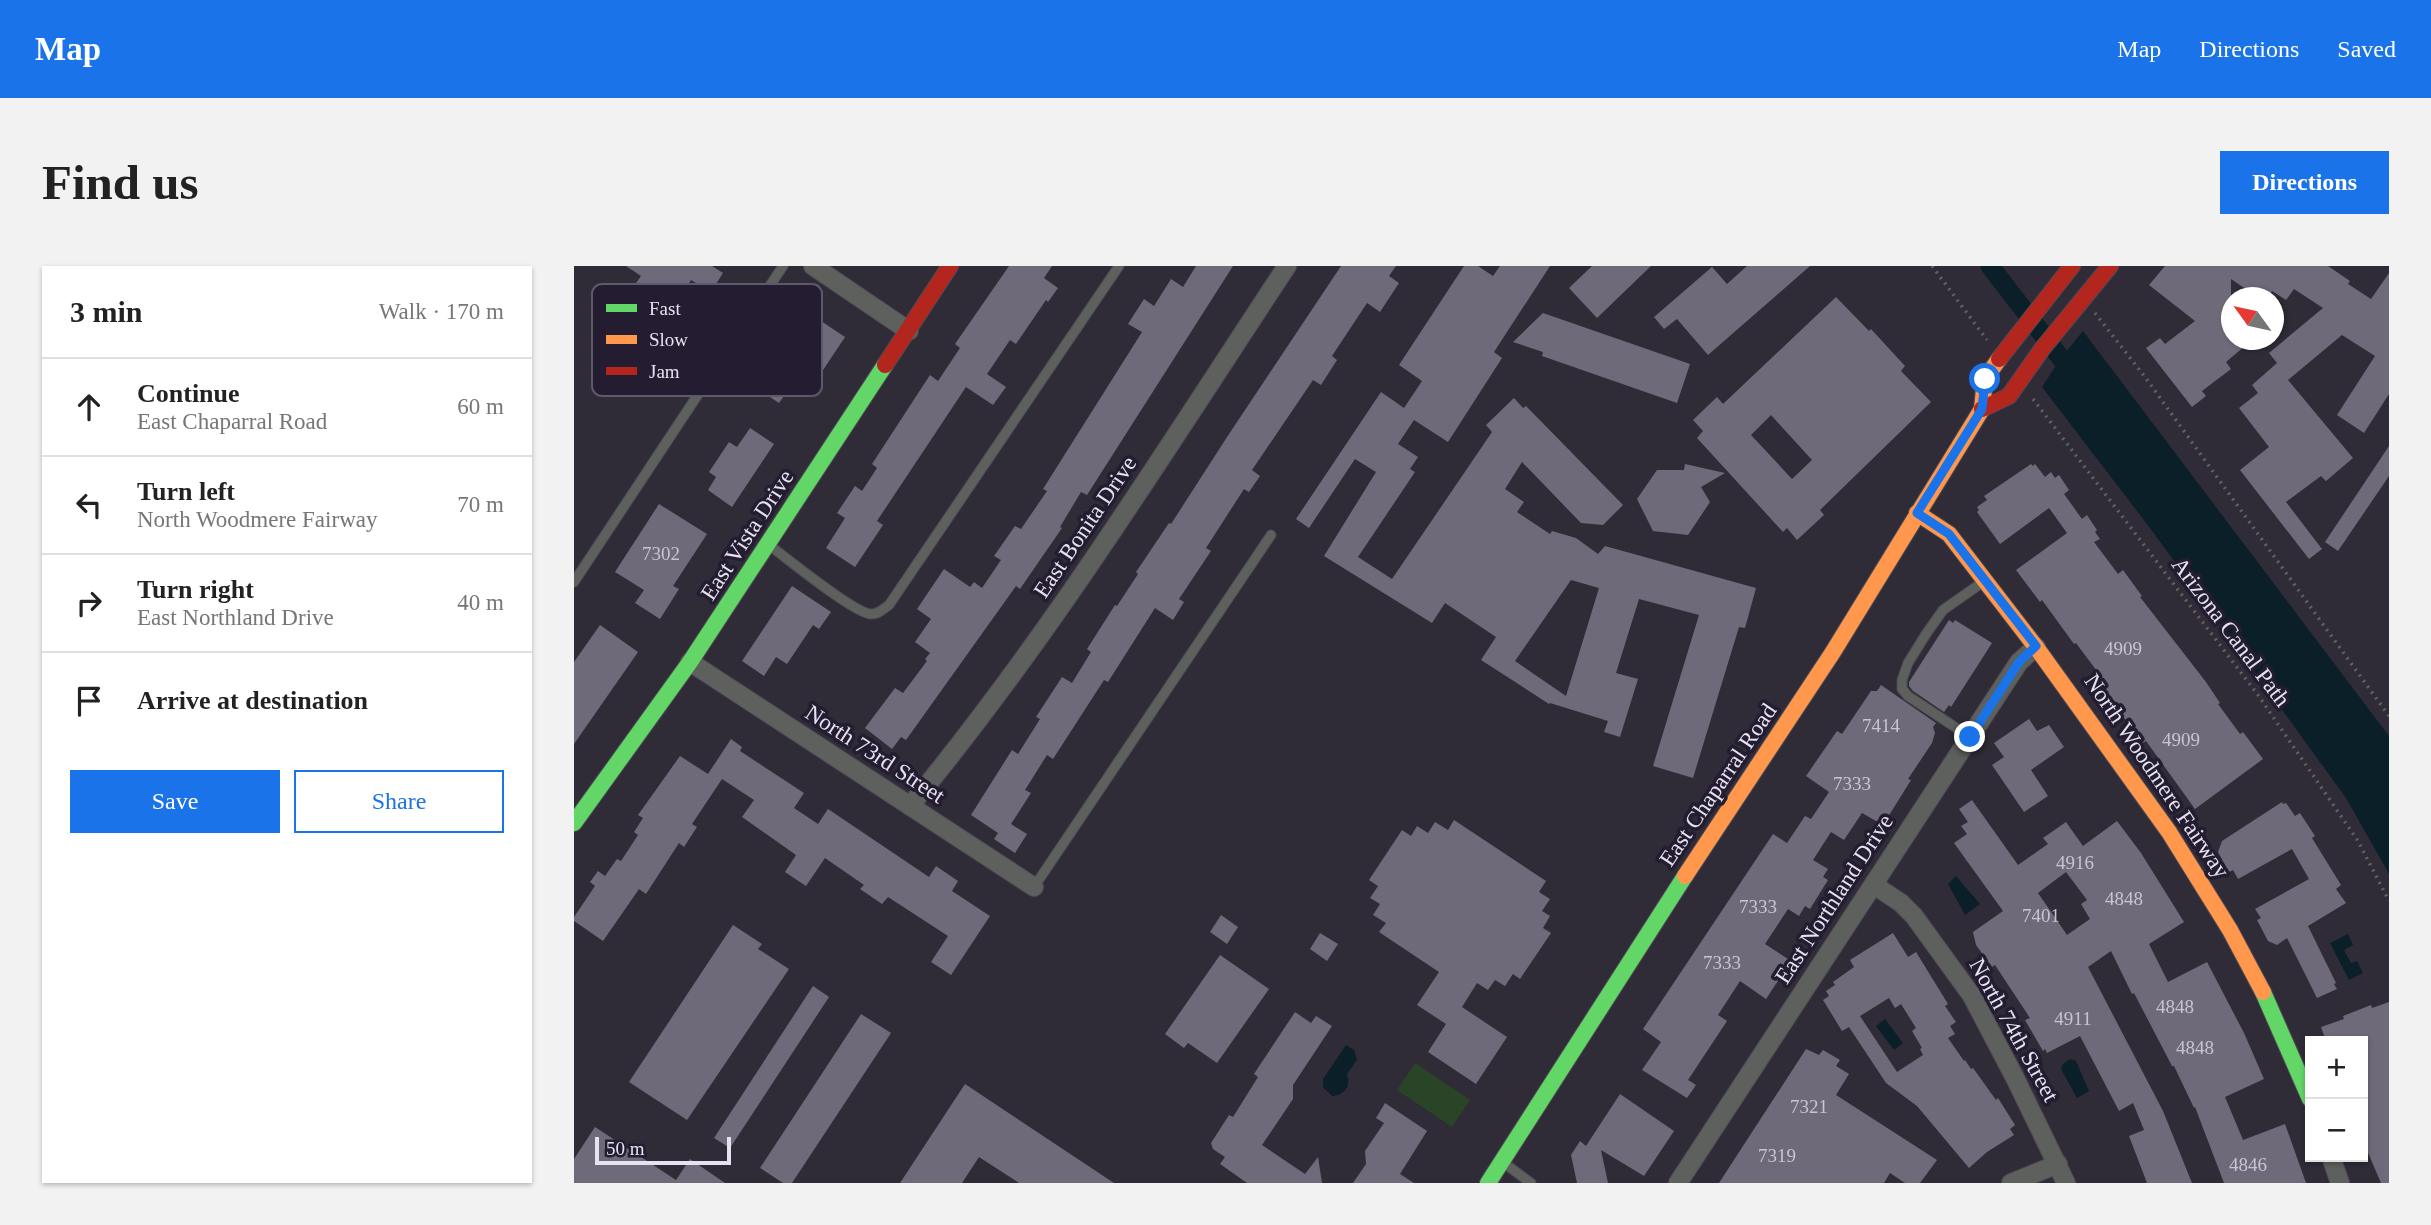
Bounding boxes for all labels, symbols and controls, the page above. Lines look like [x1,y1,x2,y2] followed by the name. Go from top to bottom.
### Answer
[35,31,101,67] text: Map
[2117,36,2161,62] text: Map
[2199,36,2299,62] text: Directions
[2337,36,2396,62] text: Saved
[2220,151,2389,214] button: Directions
[42,155,199,210] text: Find us
[592,284,822,396] legend
[2221,287,2284,350] north arrow
[70,295,143,328] text: 3 min
[649,298,681,319] text: Fast
[379,299,504,324] text: Walk · 170 m
[649,329,688,350] text: Slow
[649,361,680,382] text: Jam
[1969,363,2000,394] route start
[137,379,240,408] text: Continue
[70,388,108,426] icon: ahead
[457,394,504,419] text: 60 m
[137,409,327,434] text: East Chaparral Road
[1029,452,1141,602] street label: East Bonita Drive
[696,465,798,605] street label: East Vista Drive
[137,477,235,506] text: Turn left
[70,486,108,524] icon: left
[457,492,504,517] text: 70 m
[137,507,377,532] text: North Woodmere Fairway
[642,543,680,564] house number: 7302
[2167,553,2295,712] street label: Arizona Canal Path
[137,575,254,604] text: Turn right
[70,584,108,622] icon: right
[457,590,504,615] text: 40 m
[137,605,334,630] text: East Northland Drive
[2104,638,2142,659] house number: 4909
[2079,669,2235,883] street label: North Woodmere Fairway
[70,682,108,720] icon: arrive
[137,686,368,715] text: Arrive at destination
[1654,699,1782,871] street label: East Chaparral Road
[801,700,950,809] street label: North 73rd Street
[1862,715,1901,736] house number: 7414
[1954,721,1985,752] route end
[2162,729,2200,750] house number: 4909
[70,770,280,833] button: Save
[294,770,504,833] button: Share
[1833,773,1871,794] house number: 7333
[1770,810,1898,988] street label: East Northland Drive
[2056,852,2094,873] house number: 4916
[2105,888,2143,909] house number: 4848
[1739,896,1777,917] house number: 7333
[2022,905,2060,926] house number: 7401
[1703,952,1741,973] house number: 7333
[1964,954,2064,1106] street label: North 74th Street
[2156,996,2194,1017] house number: 4848
[2054,1008,2092,1029] house number: 4911
[2305,1036,2368,1162] map controls
[2305,1036,2368,1099] button: +
[2176,1037,2214,1058] house number: 4848
[1790,1096,1828,1117] house number: 7321
[2305,1099,2368,1162] button: −
[595,1134,732,1166] scale bar
[606,1138,645,1159] text: 50 m
[1758,1145,1796,1166] house number: 7319
[2229,1154,2267,1175] house number: 4846

